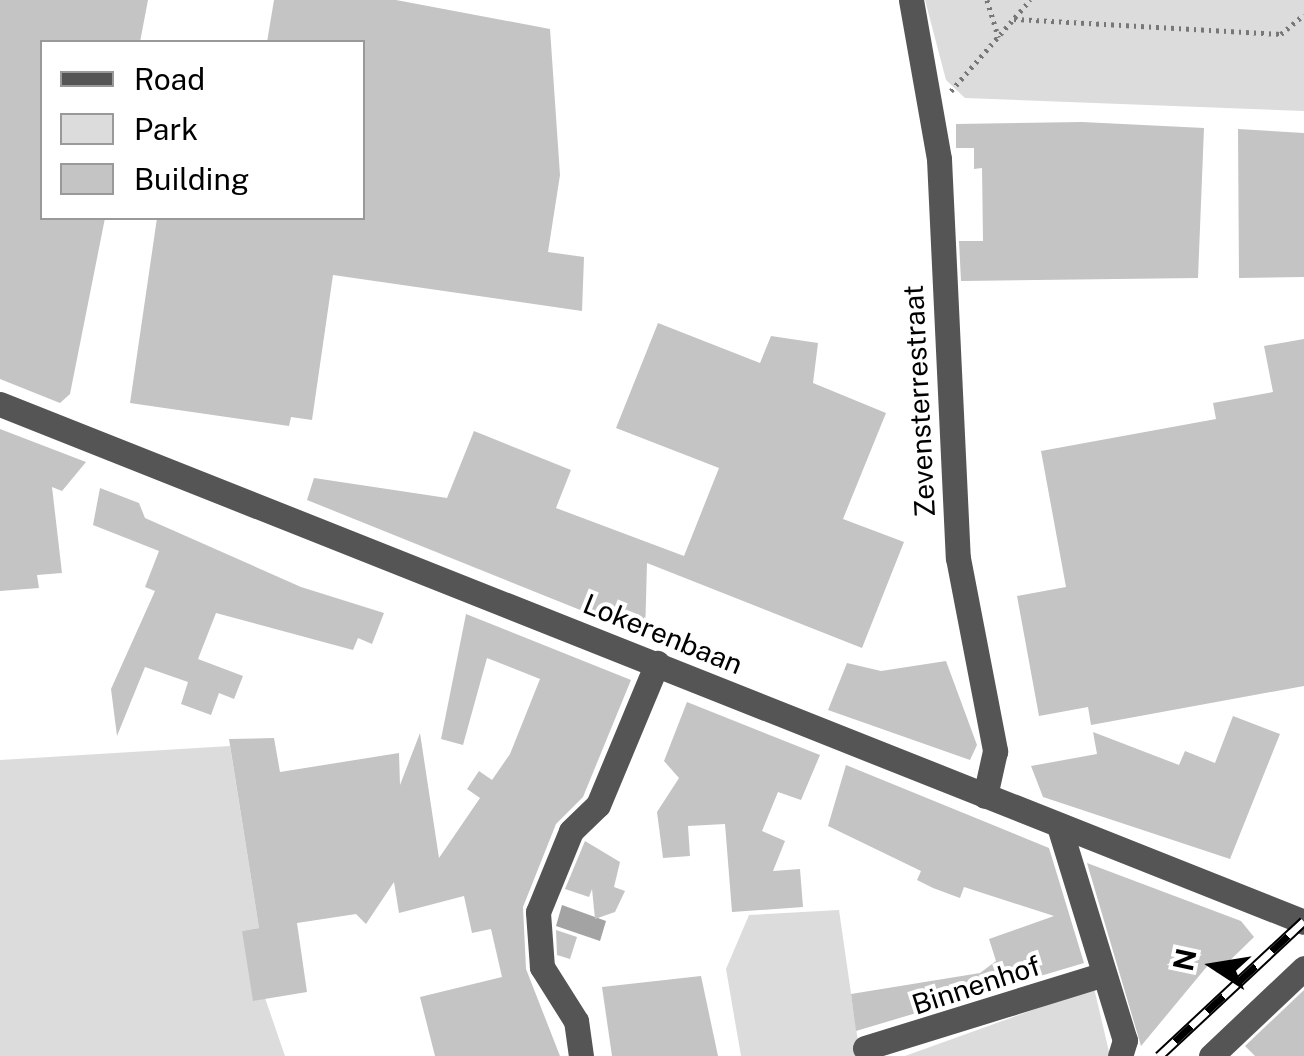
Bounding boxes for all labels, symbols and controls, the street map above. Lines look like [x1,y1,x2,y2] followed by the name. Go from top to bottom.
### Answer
[40,40,365,220] legend
[134,61,205,97] text: Road
[134,111,198,147] text: Park
[134,161,249,197] text: Building
[896,284,942,518] street label: Zevensterrestraat
[578,587,748,681] street label: Lokerenbaan
[1164,916,1264,1016] north arrow
[1166,946,1203,974] text: N
[908,949,1044,1021] street label: Binnenhof

